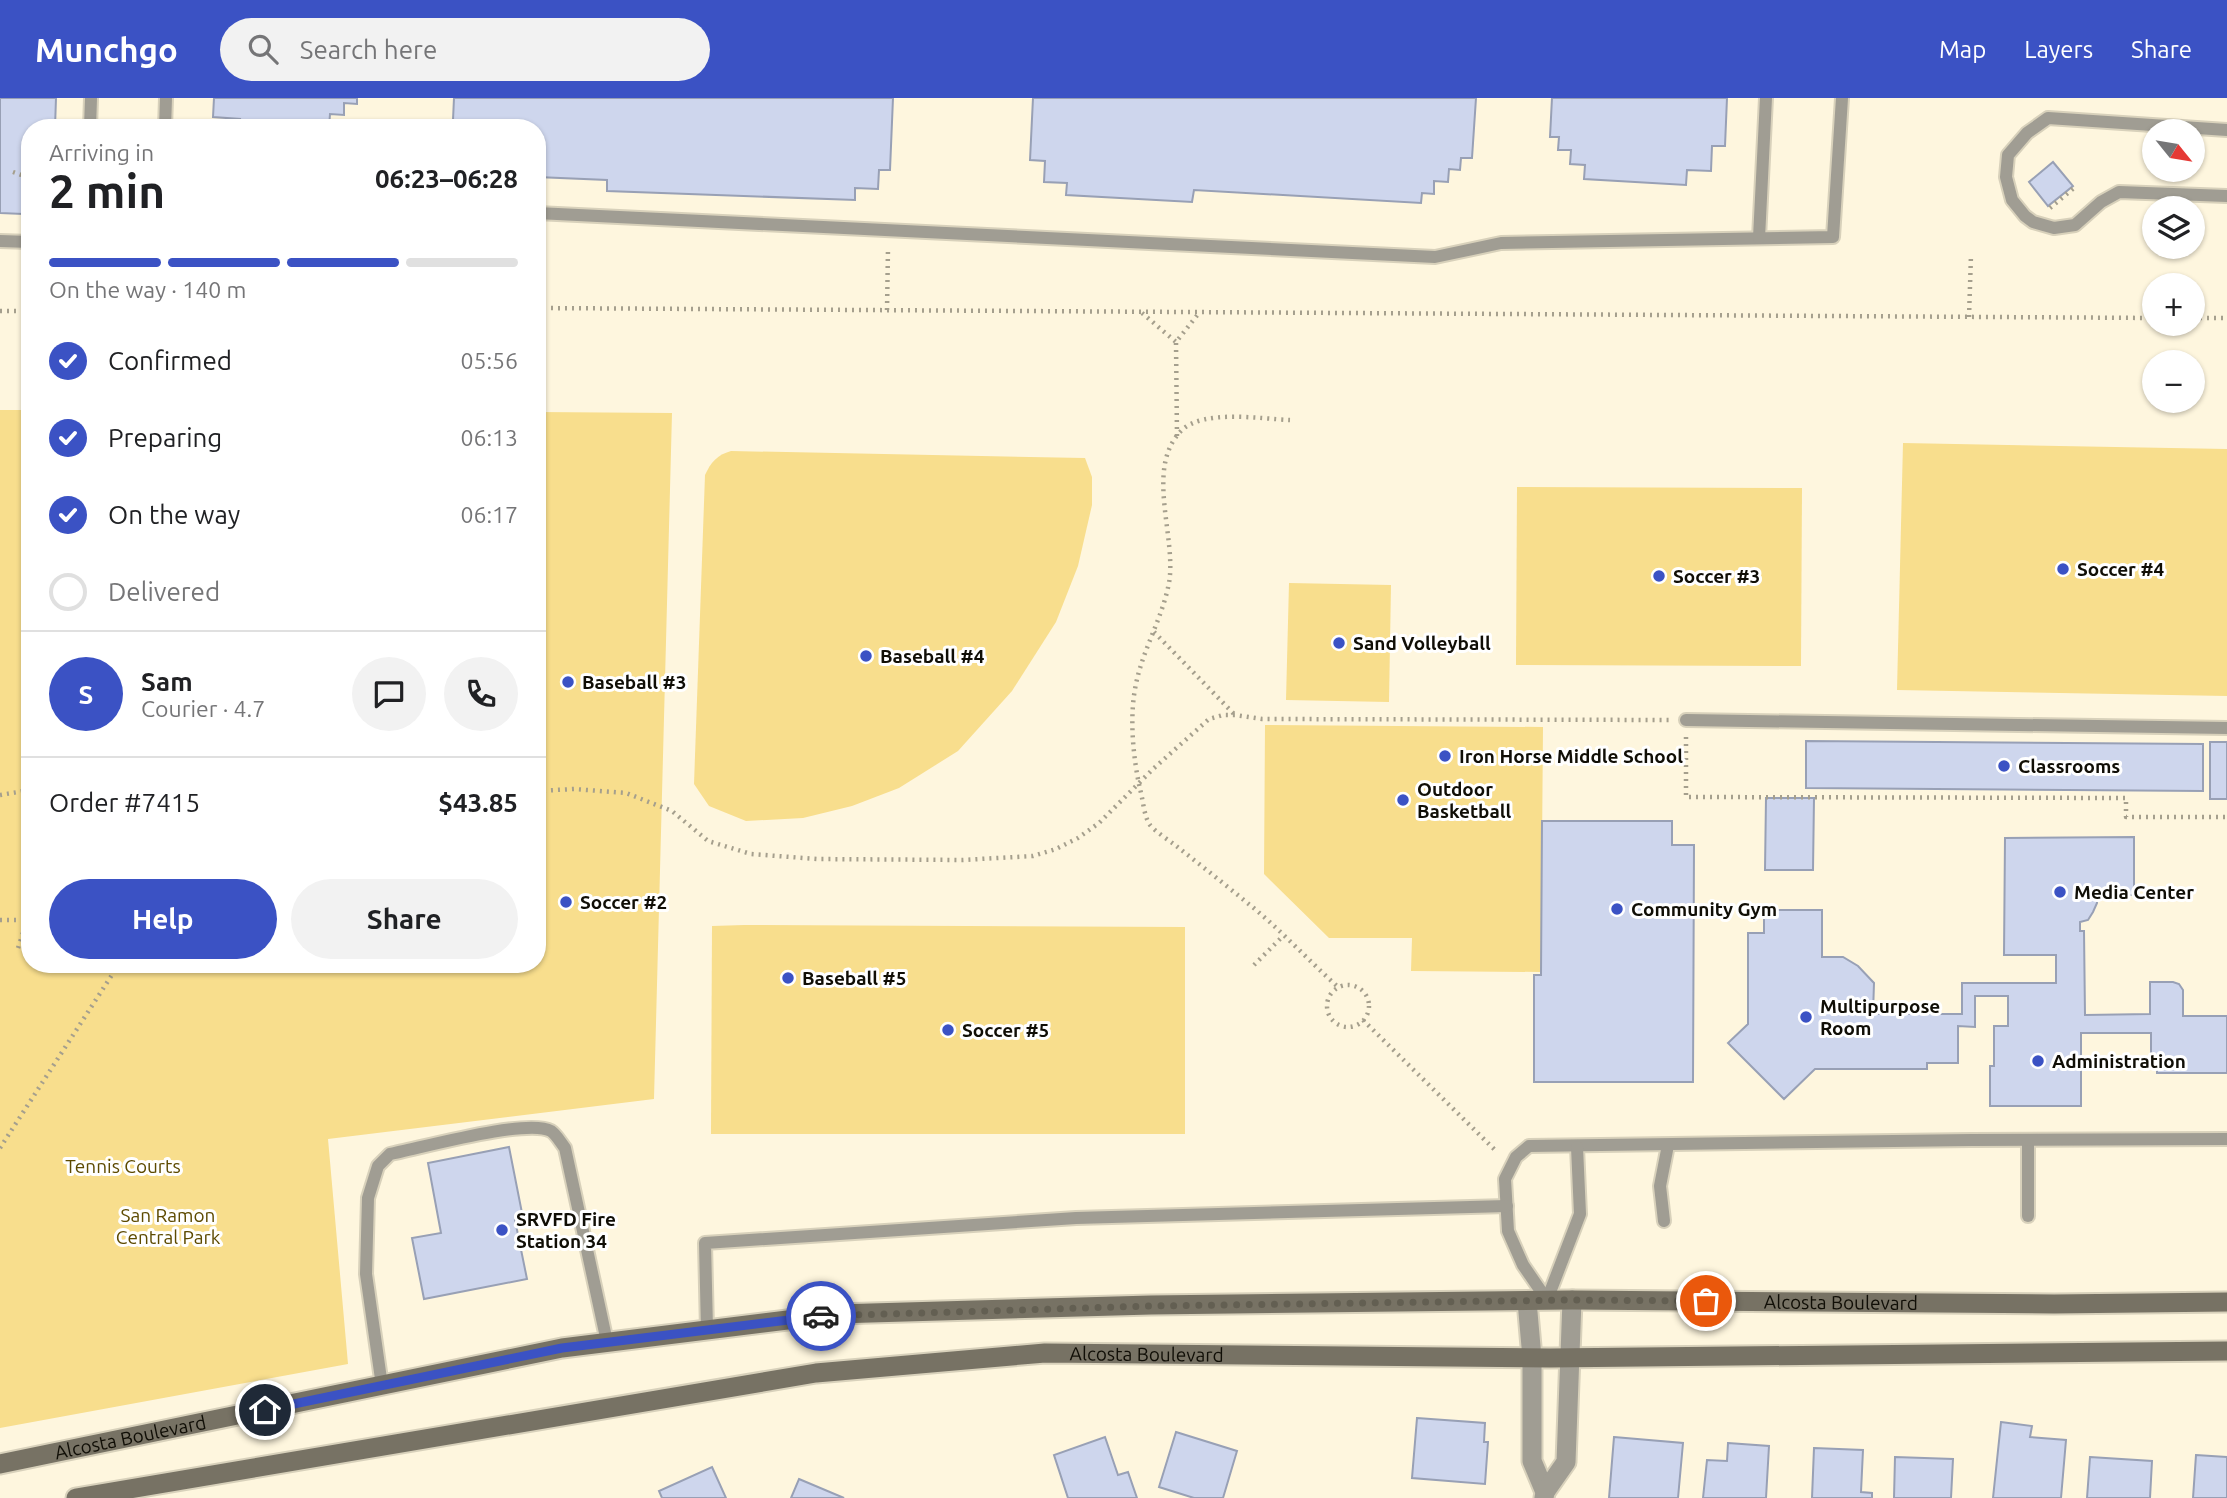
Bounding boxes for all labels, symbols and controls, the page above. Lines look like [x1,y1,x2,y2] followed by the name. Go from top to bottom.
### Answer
[220,18,710,81] search box
[244,30,282,68] icon: search
[35,31,178,68] text: Munchgo
[300,35,437,64] text: Search here
[1939,36,1986,63] text: Map
[2024,36,2093,63] text: Layers
[2131,36,2192,63] text: Share
[2142,119,2205,182] north arrow
[2142,119,2205,413] map controls
[49,140,154,165] text: Arriving in
[375,164,518,193] text: 06:23–06:28
[49,165,165,217] text: 2 min
[2142,196,2205,259] button: layers
[2142,273,2205,336] button: +
[49,277,246,302] text: On the way · 140 m
[49,342,87,380] icon: check
[108,346,232,375] text: Confirmed
[460,348,518,373] text: 05:56
[2142,350,2205,413] button: −
[49,419,87,457] icon: check
[108,423,222,452] text: Preparing
[460,425,518,450] text: 06:13
[49,496,87,534] icon: check
[108,500,240,529] text: On the way
[460,502,518,527] text: 06:17
[2077,558,2164,580] place label: Soccer #4
[2055,561,2071,577] marker: Soccer #4
[1673,565,1760,587] place label: Soccer #3
[1651,568,1667,584] marker: Soccer #3
[108,577,220,606] text: Delivered
[1353,632,1491,654] place label: Sand Volleyball
[1331,635,1347,651] marker: Sand Volleyball
[880,645,985,667] place label: Baseball #4
[858,648,874,664] marker: Baseball #4
[352,657,426,731] button: chat
[444,657,518,731] button: phone
[141,667,193,696] text: Sam
[582,671,686,693] place label: Baseball #3
[560,674,576,690] marker: Baseball #3
[79,680,93,709] text: S
[141,696,265,721] text: Courier · 4.7
[1459,745,1683,767] place label: Iron Horse Middle School
[1437,748,1453,764] marker: Iron Horse Middle School
[2018,755,2120,777] place label: Classrooms
[1996,758,2012,774] marker: Classrooms
[1417,778,1512,822] place label: Outdoor Basketball
[49,788,200,817] text: Order #7415
[438,788,518,817] text: $43.85
[1395,792,1411,808] marker: Outdoor Basketball
[49,879,277,959] button: Help
[291,879,518,959] button: Share
[2074,881,2194,903] place label: Media Center
[2052,884,2068,900] marker: Media Center
[580,891,667,913] place label: Soccer #2
[558,894,574,910] marker: Soccer #2
[1631,898,1777,920] place label: Community Gym
[1609,901,1625,917] marker: Community Gym
[802,967,906,989] place label: Baseball #5
[780,970,796,986] marker: Baseball #5
[1820,995,1940,1039] place label: Multipurpose Room
[1798,1009,1814,1025] marker: Multipurpose Room
[962,1019,1049,1041] place label: Soccer #5
[940,1022,956,1038] marker: Soccer #5
[2052,1050,2186,1072] place label: Administration
[2030,1053,2046,1069] marker: Administration
[65,1155,181,1177] park label: Tennis Courts
[116,1204,221,1248] park label: San Ramon Central Park
[516,1208,616,1252] place label: SRVFD Fire Station 34
[494,1222,510,1238] marker: SRVFD Fire Station 34
[1676,1271,1736,1331] pin
[786,1281,856,1351] courier
[1687,1282,1725,1320] icon: bag
[1764,1291,1918,1314] street label: Alcosta Boulevard
[802,1297,840,1335] icon: car
[1070,1342,1224,1366] street label: Alcosta Boulevard
[235,1380,295,1440] pin
[246,1391,284,1429] icon: home
[53,1411,208,1463] street label: Alcosta Boulevard

